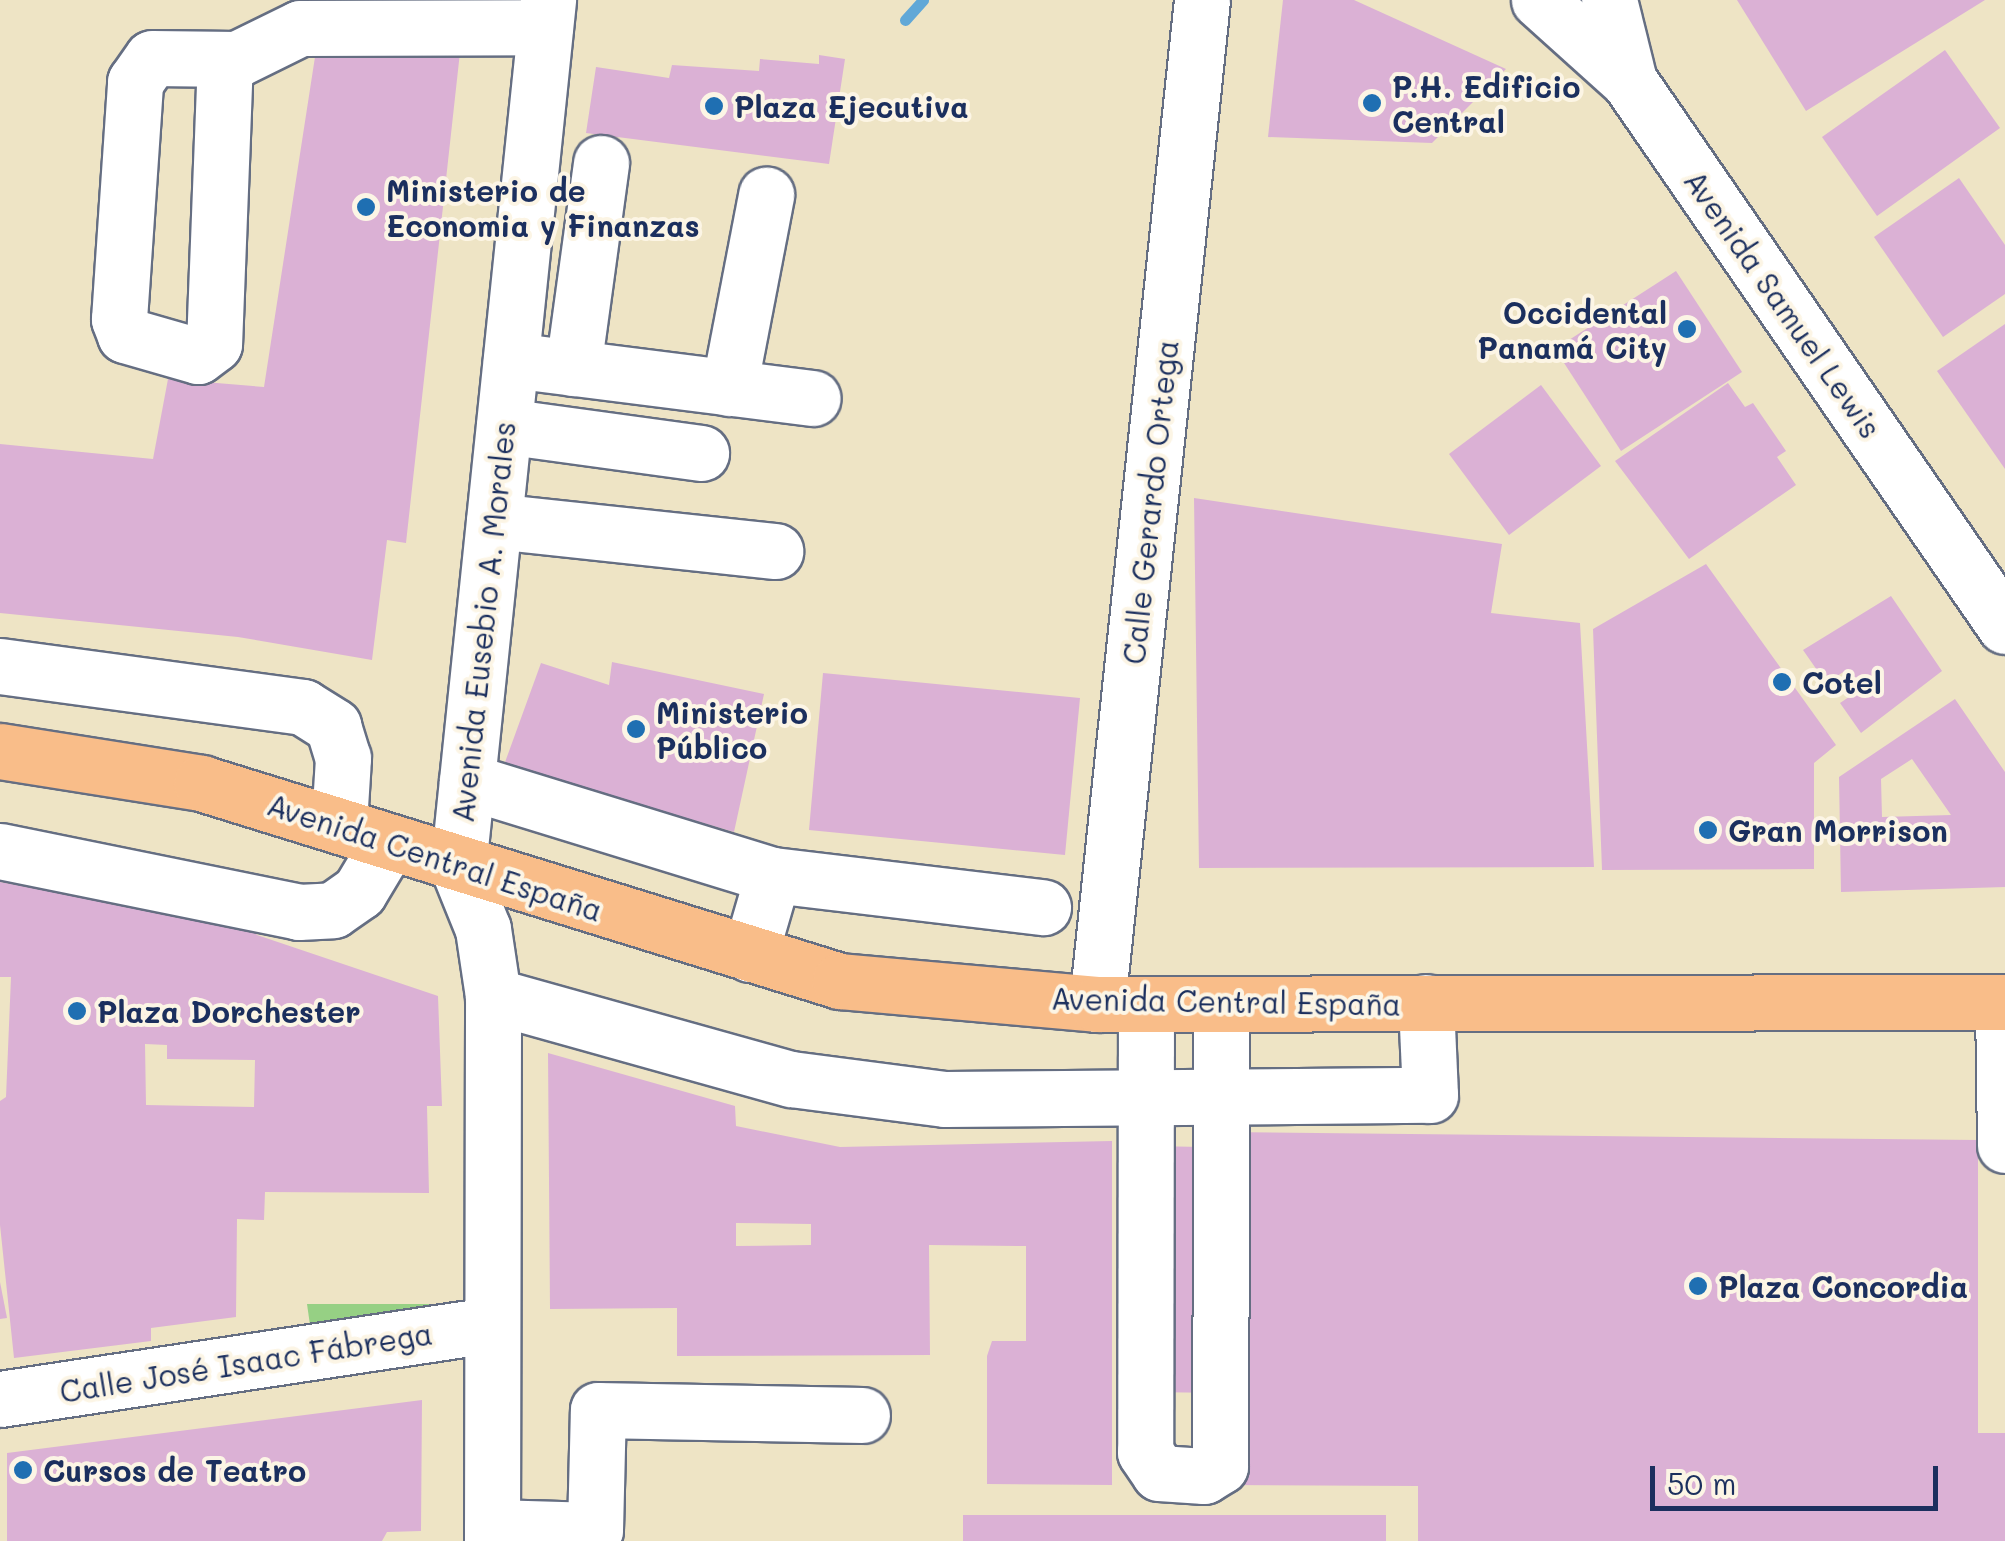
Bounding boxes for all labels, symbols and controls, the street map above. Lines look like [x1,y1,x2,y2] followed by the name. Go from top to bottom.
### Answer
[1392,68,1581,138] place label: P.H. Edificio Central
[734,88,969,124] place label: Plaza Ejecutiva
[1361,92,1383,114] marker: P.H. Edificio Central
[703,95,725,117] marker: Plaza Ejecutiva
[1677,163,1889,445] street label: Avenida Samuel Lewis
[386,172,700,242] place label: Ministerio de Economia y Finanzas
[355,196,377,218] marker: Ministerio de Economia y Finanzas
[1477,294,1667,364] place label: Occidental Panamá City
[1676,318,1698,340] marker: Occidental Panamá City
[1115,338,1185,666] street label: Calle Gerardo Ortega
[444,420,522,824] street label: Avenida Eusebio A. Morales
[1802,664,1882,700] place label: Cotel
[1771,671,1793,693] marker: Cotel
[656,694,808,764] place label: Ministerio Público
[625,718,647,740] marker: Ministerio Público
[263,786,607,928] street label: Avenida Central España
[1728,812,1948,848] place label: Gran Morrison
[1697,819,1719,841] marker: Gran Morrison
[1051,980,1401,1022] street label: Avenida Central España
[97,993,361,1029] place label: Plaza Dorchester
[66,1000,88,1022] marker: Plaza Dorchester
[1718,1268,1968,1304] place label: Plaza Concordia
[1687,1275,1709,1297] marker: Plaza Concordia
[57,1315,435,1409] street label: Calle José Isaac Fábrega
[1655,1446,1942,1508] scale bar
[43,1452,306,1488] place label: Cursos de Teatro
[12,1459,34,1481] marker: Cursos de Teatro
[1667,1463,1737,1503] text: 50 m

